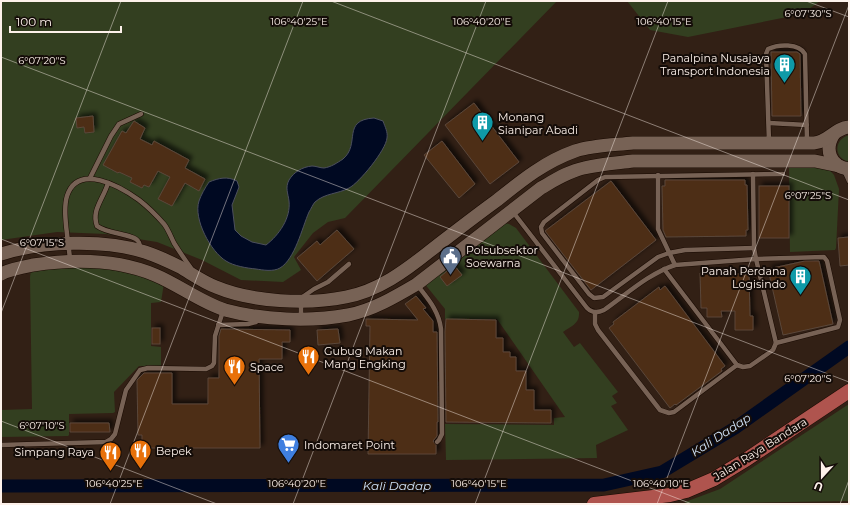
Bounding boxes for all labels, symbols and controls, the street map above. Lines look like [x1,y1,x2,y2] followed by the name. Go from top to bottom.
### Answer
[784,7,832,20] text: 6°07'30"S
[10,8,121,34] scale bar
[16,14,52,29] text: 100 m
[270,15,328,28] text: 106°40'25"E
[453,15,511,28] text: 106°40'20"E
[636,15,692,28] text: 106°40'15"E
[660,51,770,78] place label: Panalpina Nusajaya Transport Indonesia
[772,51,798,84] building icon: Panalpina Nusajaya Transport Indonesia
[18,54,66,67] text: 6°07'20"S
[469,110,495,143] building icon: Monang Sianipar Abadi
[498,110,578,137] place label: Monang Sianipar Abadi
[785,189,831,202] text: 6°07'25"S
[20,236,64,249] text: 6°07'15"S
[438,243,464,276] public building icon: Polsubsektor Soewarna
[466,243,538,270] place label: Polsubsektor Soewarna
[701,264,786,291] place label: Panah Perdana Logisindo
[788,264,814,297] building icon: Panah Perdana Logisindo
[296,344,322,377] restaurant icon: Gubug Makan Mang Engking
[324,344,406,371] place label: Gubug Makan Mang Engking
[221,354,247,387] restaurant icon: Space
[250,360,284,374] place label: Space
[784,372,832,385] text: 6°07'20"S
[688,410,754,460] water label: Kali Dadap
[710,415,809,484] street label: Jalan Raya Bandara
[19,419,65,432] text: 6°07'10"S
[275,432,301,465] supermarket icon: Indomaret Point
[127,438,153,471] restaurant icon: Bepek
[304,438,396,452] place label: Indomaret Point
[97,439,123,472] restaurant icon: Simpang Raya
[156,444,192,458] place label: Bepek
[14,445,94,459] place label: Simpang Raya
[802,457,842,497] north arrow
[85,477,143,490] text: 106°40'25"E
[268,477,326,490] text: 106°40'20"E
[451,477,507,490] text: 106°40'15"E
[633,477,690,490] text: 106°40'10"E
[363,478,431,493] water label: Kali Dadap
[812,478,825,494] text: U

